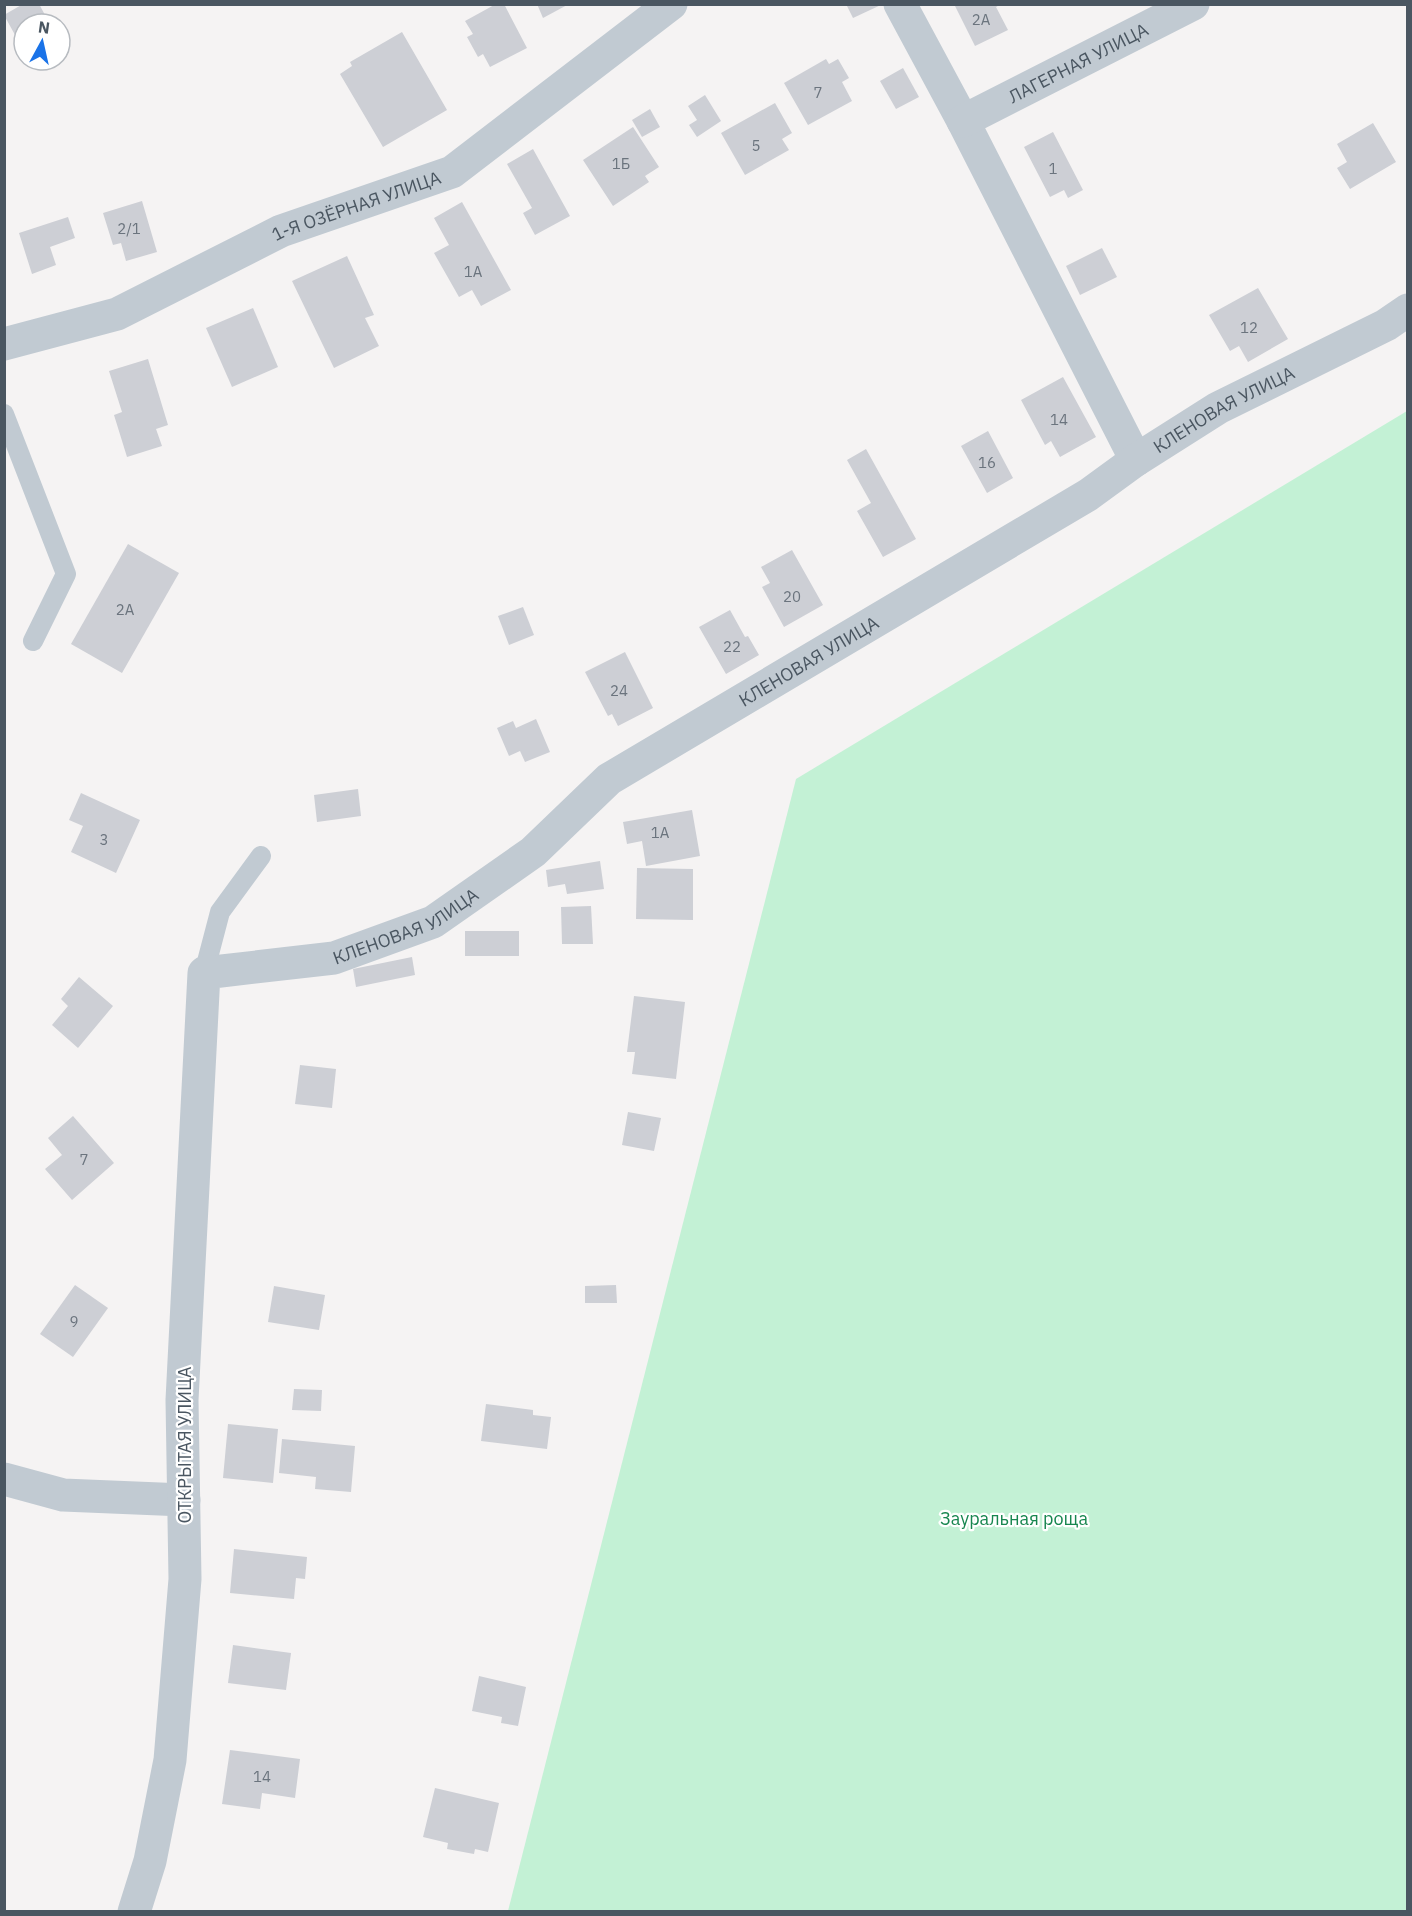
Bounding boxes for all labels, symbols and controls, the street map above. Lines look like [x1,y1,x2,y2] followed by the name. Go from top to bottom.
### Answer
[972,10,991,29] house number: 2А
[12,12,72,72] north arrow
[37,16,51,38] text: N
[1004,17,1152,108] street label: ЛАГЕРНАЯ УЛИЦА
[813,83,823,102] house number: 7
[751,136,761,155] house number: 5
[612,154,630,173] house number: 1Б
[1048,159,1058,178] house number: 1
[267,165,444,246] street label: 1-Я ОЗЁРНАЯ УЛИЦА
[117,219,141,238] house number: 2/1
[464,262,483,281] house number: 1А
[1240,318,1258,337] house number: 12
[1149,360,1299,458] street label: КЛЕНОВАЯ УЛИЦА
[1050,410,1068,429] house number: 14
[978,453,996,472] house number: 16
[783,587,801,606] house number: 20
[116,600,135,619] house number: 2А
[734,610,883,711] street label: КЛЕНОВАЯ УЛИЦА
[723,637,741,656] house number: 22
[610,681,628,700] house number: 24
[651,823,670,842] house number: 1А
[99,830,109,849] house number: 3
[329,882,483,969] street label: КЛЕНОВАЯ УЛИЦА
[79,1150,89,1169] house number: 7
[69,1312,79,1331] house number: 9
[173,1366,196,1524] street label: ОТКРЫТАЯ УЛИЦА
[940,1507,1088,1530] park label: Зауральная роща
[253,1767,271,1786] house number: 14

